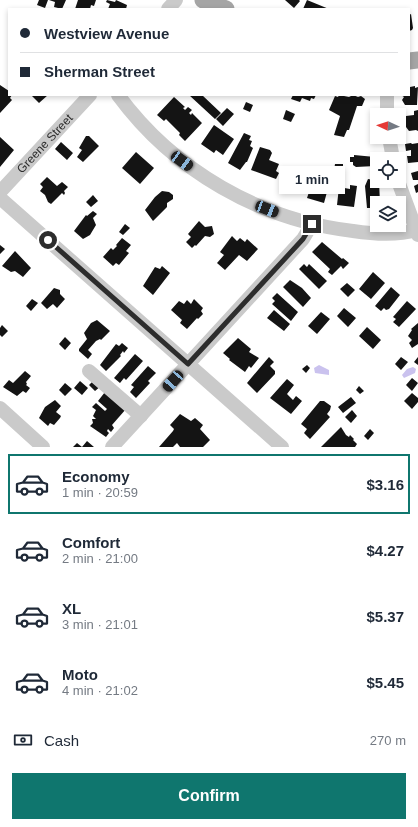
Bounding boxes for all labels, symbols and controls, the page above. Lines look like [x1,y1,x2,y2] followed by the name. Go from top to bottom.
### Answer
[44,25,169,42] text: Westview Avenue
[44,63,155,80] text: Sherman Street
[370,108,406,144] north arrow
[370,108,406,232] map controls
[14,111,76,176] street label: Greene Street
[169,149,195,173] car
[370,152,406,188] button: locate
[279,166,345,194] callout: 1 min
[295,172,329,187] text: 1 min
[370,196,406,232] button: layers
[254,199,280,219] car
[303,215,321,233] route end
[39,231,57,249] route start
[161,368,185,394] car
[14,466,50,502] icon: car
[62,468,130,485] text: Economy
[366,476,404,493] text: $3.16
[62,485,138,500] text: 1 min · 20:59
[14,532,50,568] icon: car
[62,534,120,551] text: Comfort
[366,542,404,559] text: $4.27
[62,551,138,566] text: 2 min · 21:00
[14,598,50,634] icon: car
[62,600,81,617] text: XL
[366,608,404,625] text: $5.37
[62,617,138,632] text: 3 min · 21:01
[14,664,50,700] icon: car
[62,666,98,683] text: Moto
[366,674,404,691] text: $5.45
[62,683,138,698] text: 4 min · 21:02
[12,729,34,751] icon: cash
[44,732,79,749] text: Cash
[370,733,406,748] text: 270 m
[12,773,406,819] button: Confirm

